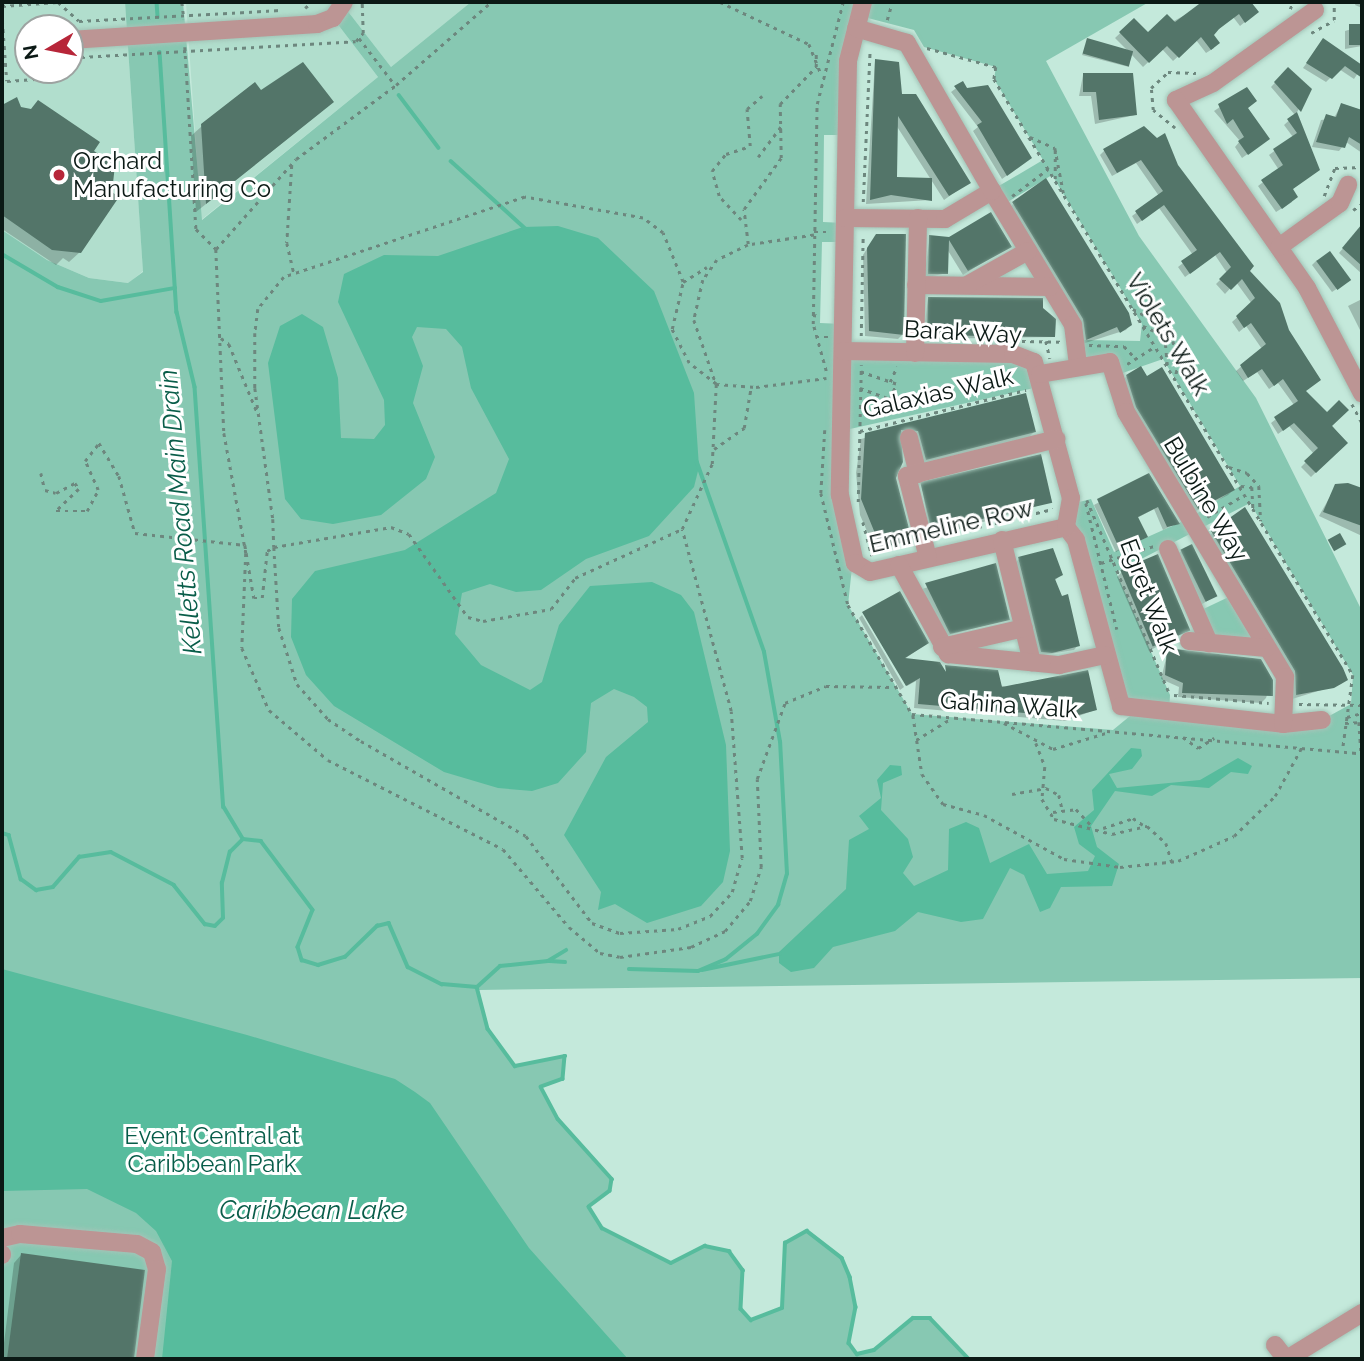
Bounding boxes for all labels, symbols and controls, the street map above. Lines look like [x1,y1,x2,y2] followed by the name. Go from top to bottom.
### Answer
[14,14,84,84] north arrow
[18,43,42,61] text: N
[73,147,271,203] place label: Orchard Manufacturing Co
[51,167,67,183] marker: Orchard Manufacturing Co
[1120,267,1216,401] street label: Violets Walk
[903,315,1023,349] street label: Barak Way
[860,362,1016,424] street label: Galaxias Walk
[153,368,209,656] water label: Kelletts Road Main Drain
[1157,431,1255,567] street label: Bulbine Way
[866,493,1036,559] street label: Emmeline Row
[1114,534,1184,658] street label: Egret Walk
[939,686,1079,724] street label: Gahina Walk
[124,1122,300,1178] park label: Event Central at Caribbean Park
[219,1195,405,1227] water label: Caribbean Lake

